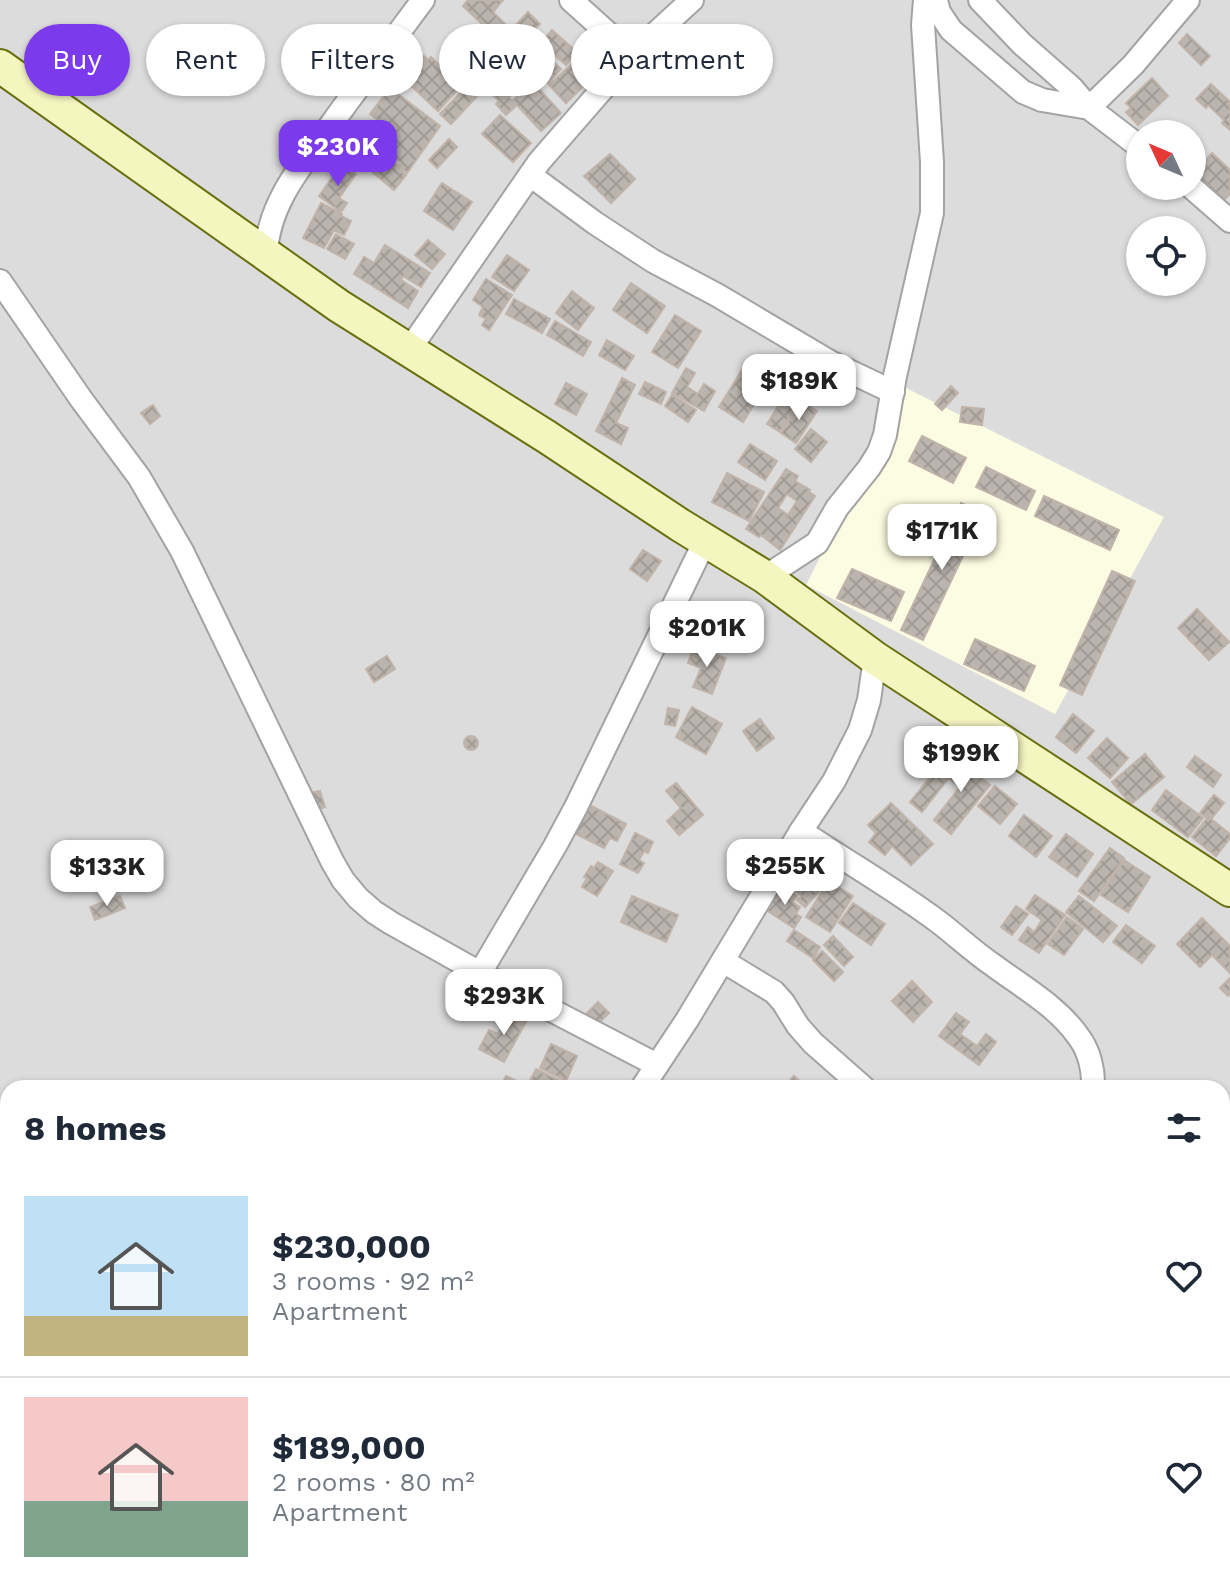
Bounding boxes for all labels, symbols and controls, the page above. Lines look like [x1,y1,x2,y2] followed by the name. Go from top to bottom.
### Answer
[24,24,130,96] chip: Buy
[146,24,265,96] chip: Rent
[281,24,423,96] chip: Filters
[439,24,555,96] chip: New
[571,24,773,96] chip: Apartment
[282,120,394,188] pin: $230K
[1126,120,1206,200] north arrow
[1126,120,1206,296] map controls
[297,131,379,161] text: $230K
[1126,216,1206,296] button: locate
[743,354,855,422] pin: $189K
[760,365,838,395] text: $189K
[886,504,998,572] pin: $171K
[906,515,978,545] text: $171K
[651,601,763,669] pin: $201K
[668,612,746,642] text: $201K
[905,726,1017,794] pin: $199K
[922,737,1000,767] text: $199K
[729,839,841,907] pin: $255K
[51,840,163,908] pin: $133K
[745,850,825,880] text: $255K
[69,851,145,881] text: $133K
[448,969,560,1037] pin: $293K
[463,980,545,1010] text: $293K
[1162,1106,1206,1150] icon: filters
[24,1108,166,1148] text: 8 homes
[272,1226,431,1266] text: $230,000
[88,1228,184,1324] icon: home
[1162,1254,1206,1298] icon: heart
[272,1266,474,1296] text: 3 rooms · 92 m²
[272,1296,408,1326] text: Apartment
[272,1427,426,1467] text: $189,000
[88,1429,184,1525] icon: home
[1162,1455,1206,1499] icon: heart
[272,1467,475,1497] text: 2 rooms · 80 m²
[272,1497,408,1527] text: Apartment

